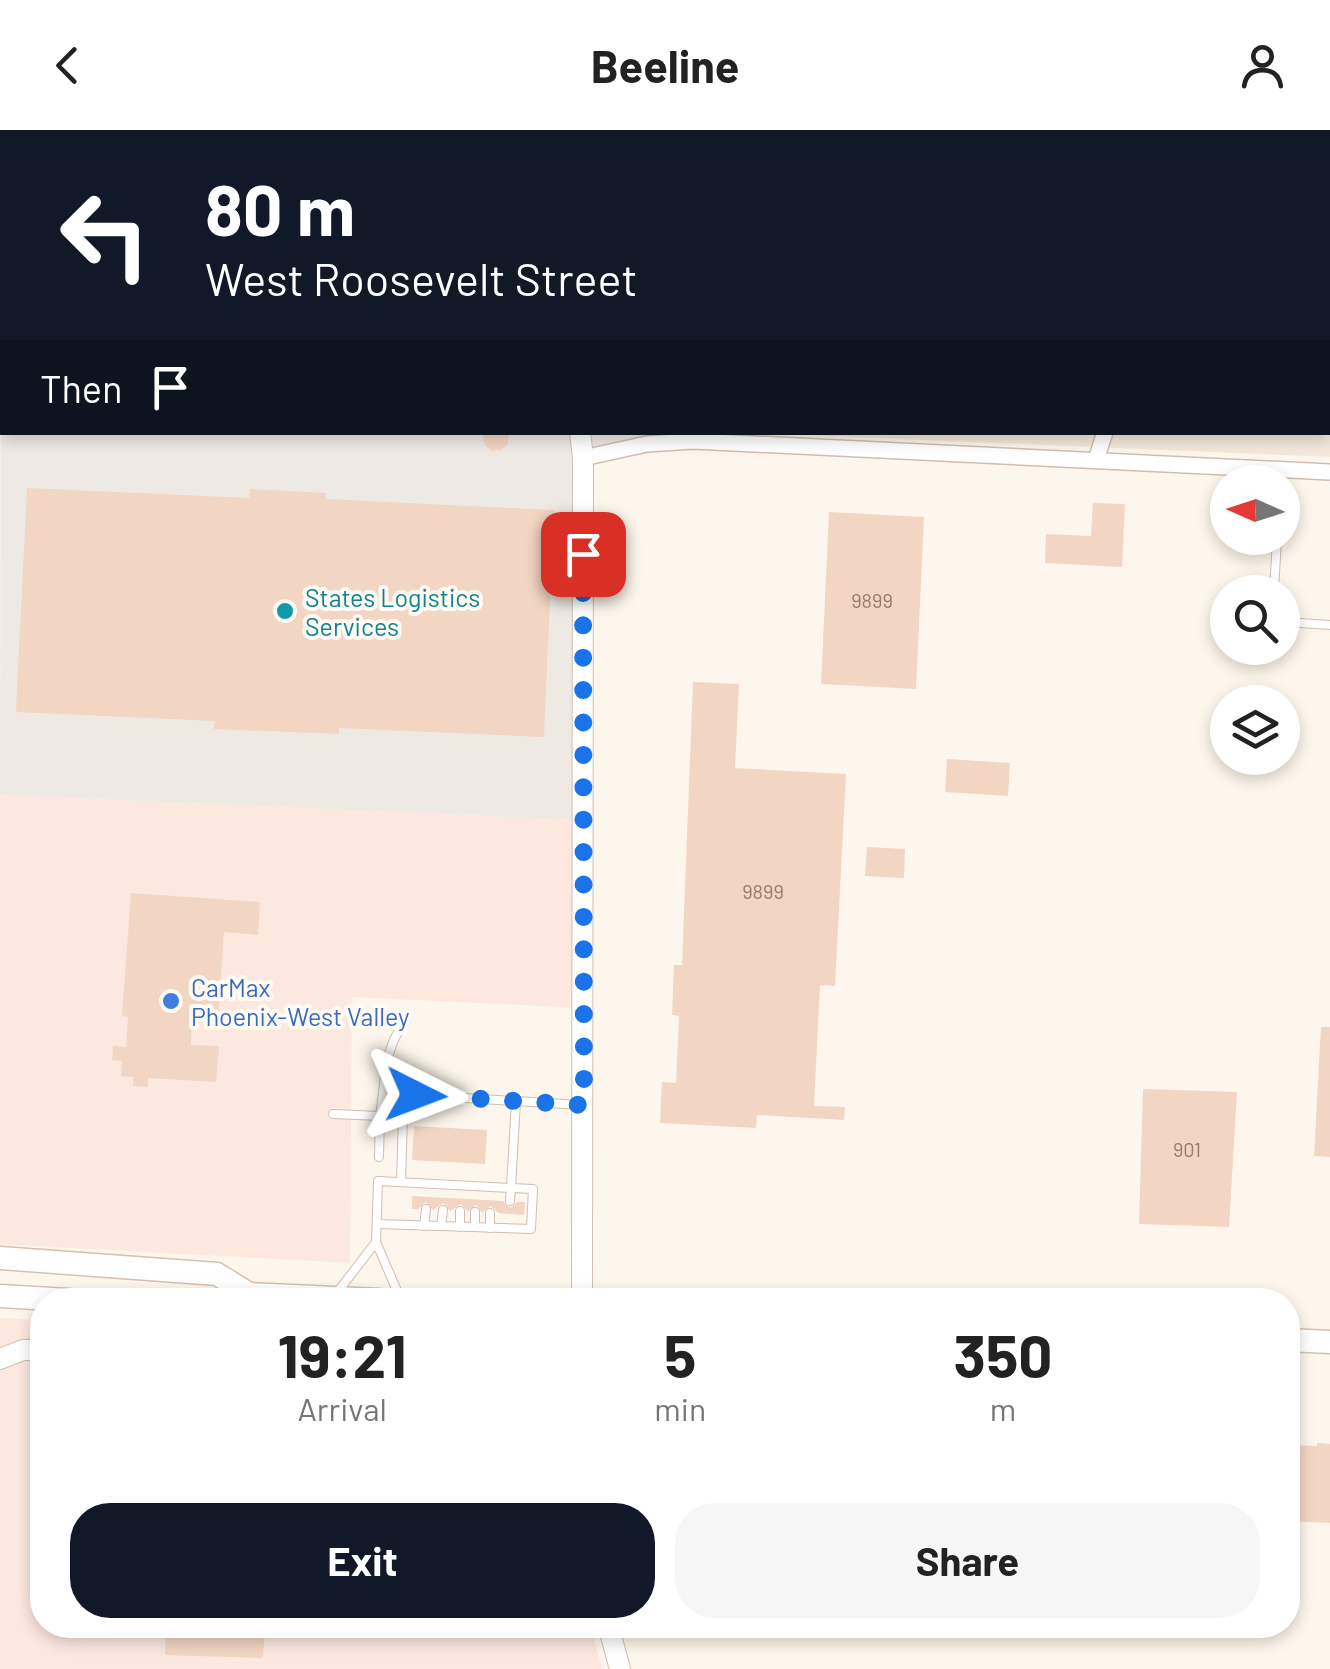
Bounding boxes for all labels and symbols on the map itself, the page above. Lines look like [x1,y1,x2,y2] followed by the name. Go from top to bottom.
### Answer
[1210,465,1300,555] north arrow
[541,512,626,597] pin
[305,582,480,641] place label: States Logistics Services
[851,588,893,612] house number: 9899
[274,600,296,622] marker: States Logistics Services
[742,879,784,903] house number: 9899
[191,972,409,1031] place label: CarMax Phoenix-West Valley
[160,990,182,1012] marker: CarMax Phoenix-West Valley
[364,1043,468,1147] position arrow
[1173,1137,1201,1161] house number: 901

